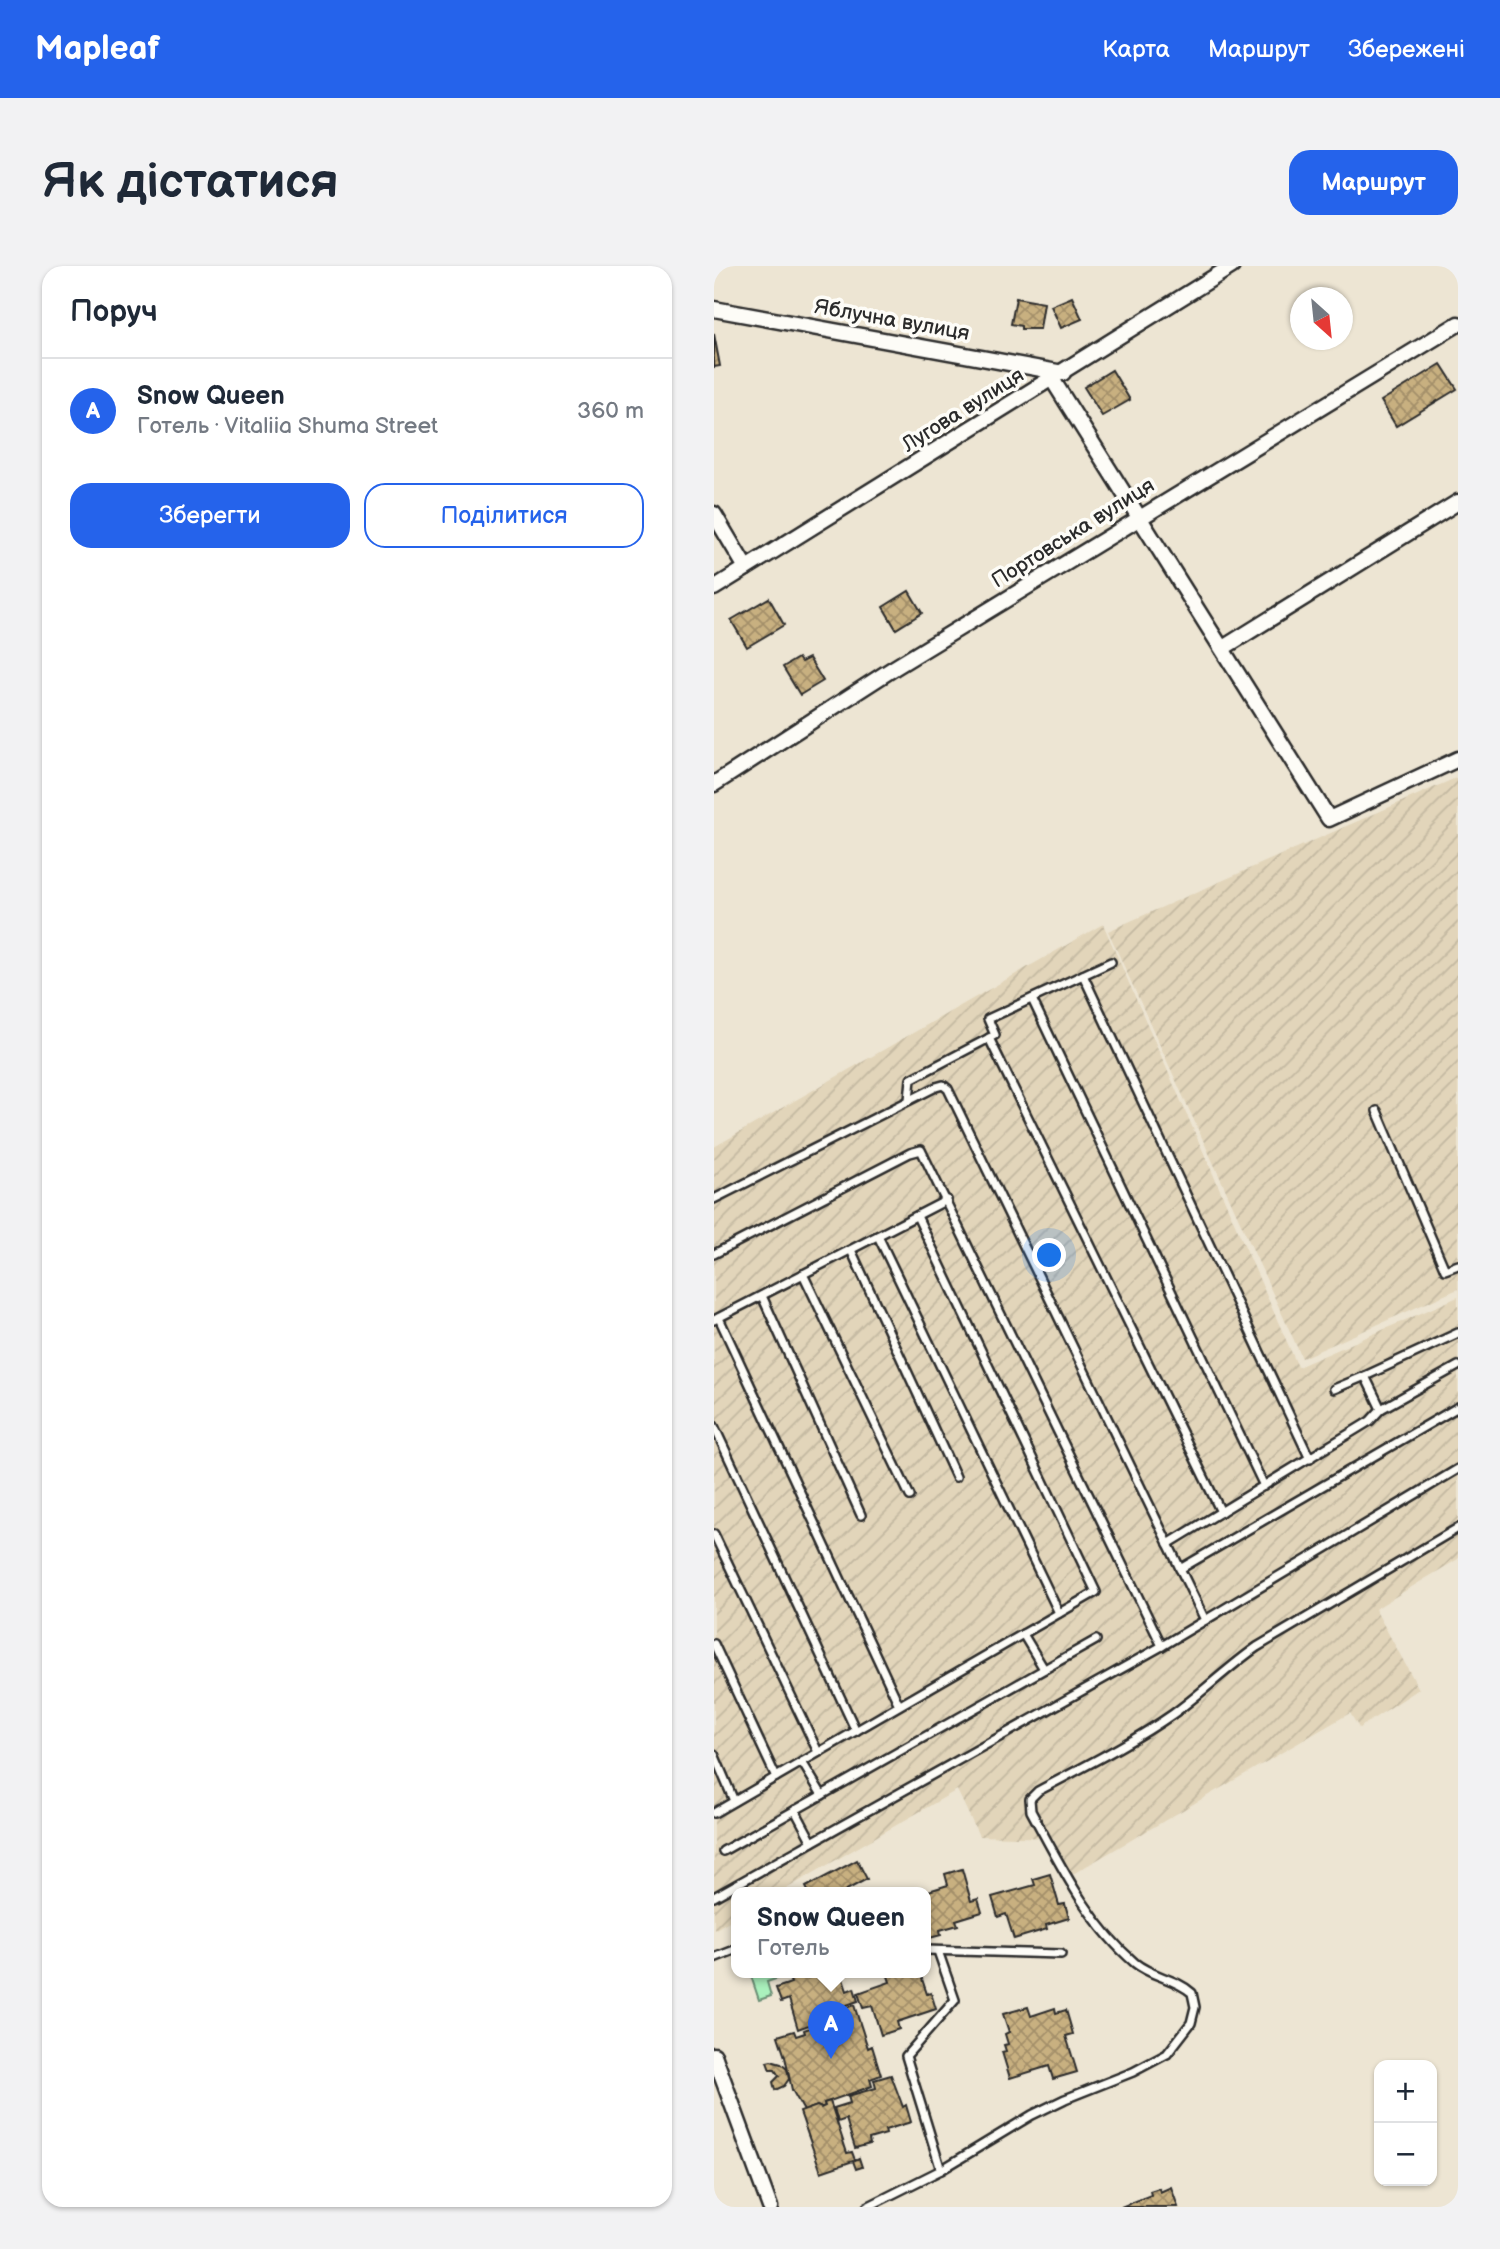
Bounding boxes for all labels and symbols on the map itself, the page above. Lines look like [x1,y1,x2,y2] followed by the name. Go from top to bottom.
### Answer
[1290,287,1353,350] north arrow
[813,294,971,346] street label: Яблучна вулиця
[897,363,1029,458] street label: Лугова вулиця
[987,473,1159,593] street label: Портовська вулиця
[1032,1238,1066,1272] your location
[808,2001,854,2059] pin: A

